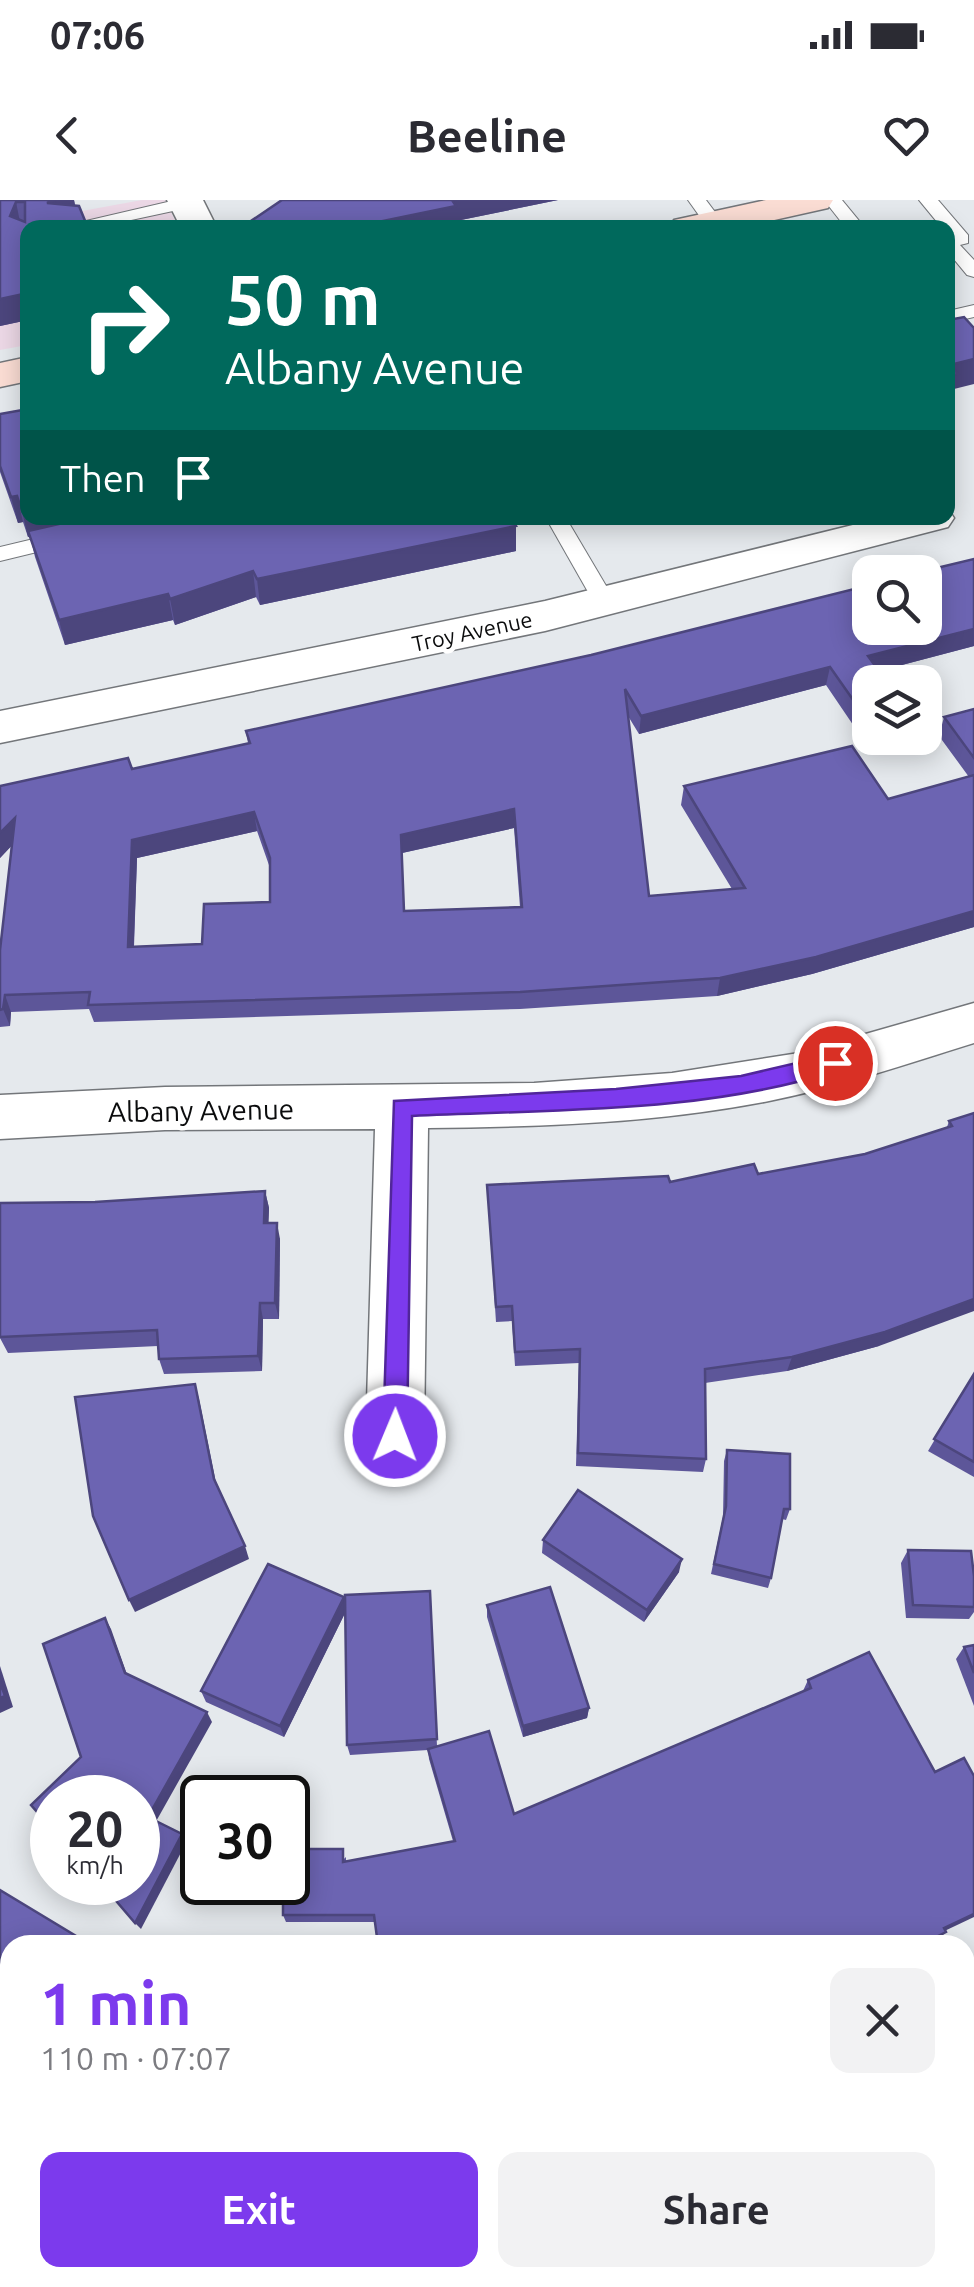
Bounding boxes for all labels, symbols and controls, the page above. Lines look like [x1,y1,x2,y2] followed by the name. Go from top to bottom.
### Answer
[50,14,145,56] text: 07:06
[40,108,95,163] icon: back
[879,108,934,163] icon: heart
[407,110,567,161] text: Beeline
[60,260,190,390] icon: right
[225,260,381,338] text: 50 m
[225,342,524,393] text: Albany Avenue
[166,450,221,505] icon: arrive
[60,457,146,499] text: Then
[852,555,942,755] map controls
[852,555,942,645] button: search
[410,606,534,656] street label: Troy Avenue
[852,665,942,755] button: layers
[793,1021,878,1106] pin
[808,1036,863,1091] icon: arrive
[108,1093,294,1127] street label: Albany Avenue
[343,1384,447,1488] position arrow
[180,1775,310,1905] speed limit sign: 30
[67,1800,123,1856] text: 20
[66,1851,124,1879] text: km/h
[830,1968,935,2073] button: close
[40,1969,192,2036] text: 1 min
[40,2040,232,2076] text: 110 m · 07:07
[40,2152,478,2267] button: Exit
[498,2152,935,2267] button: Share

